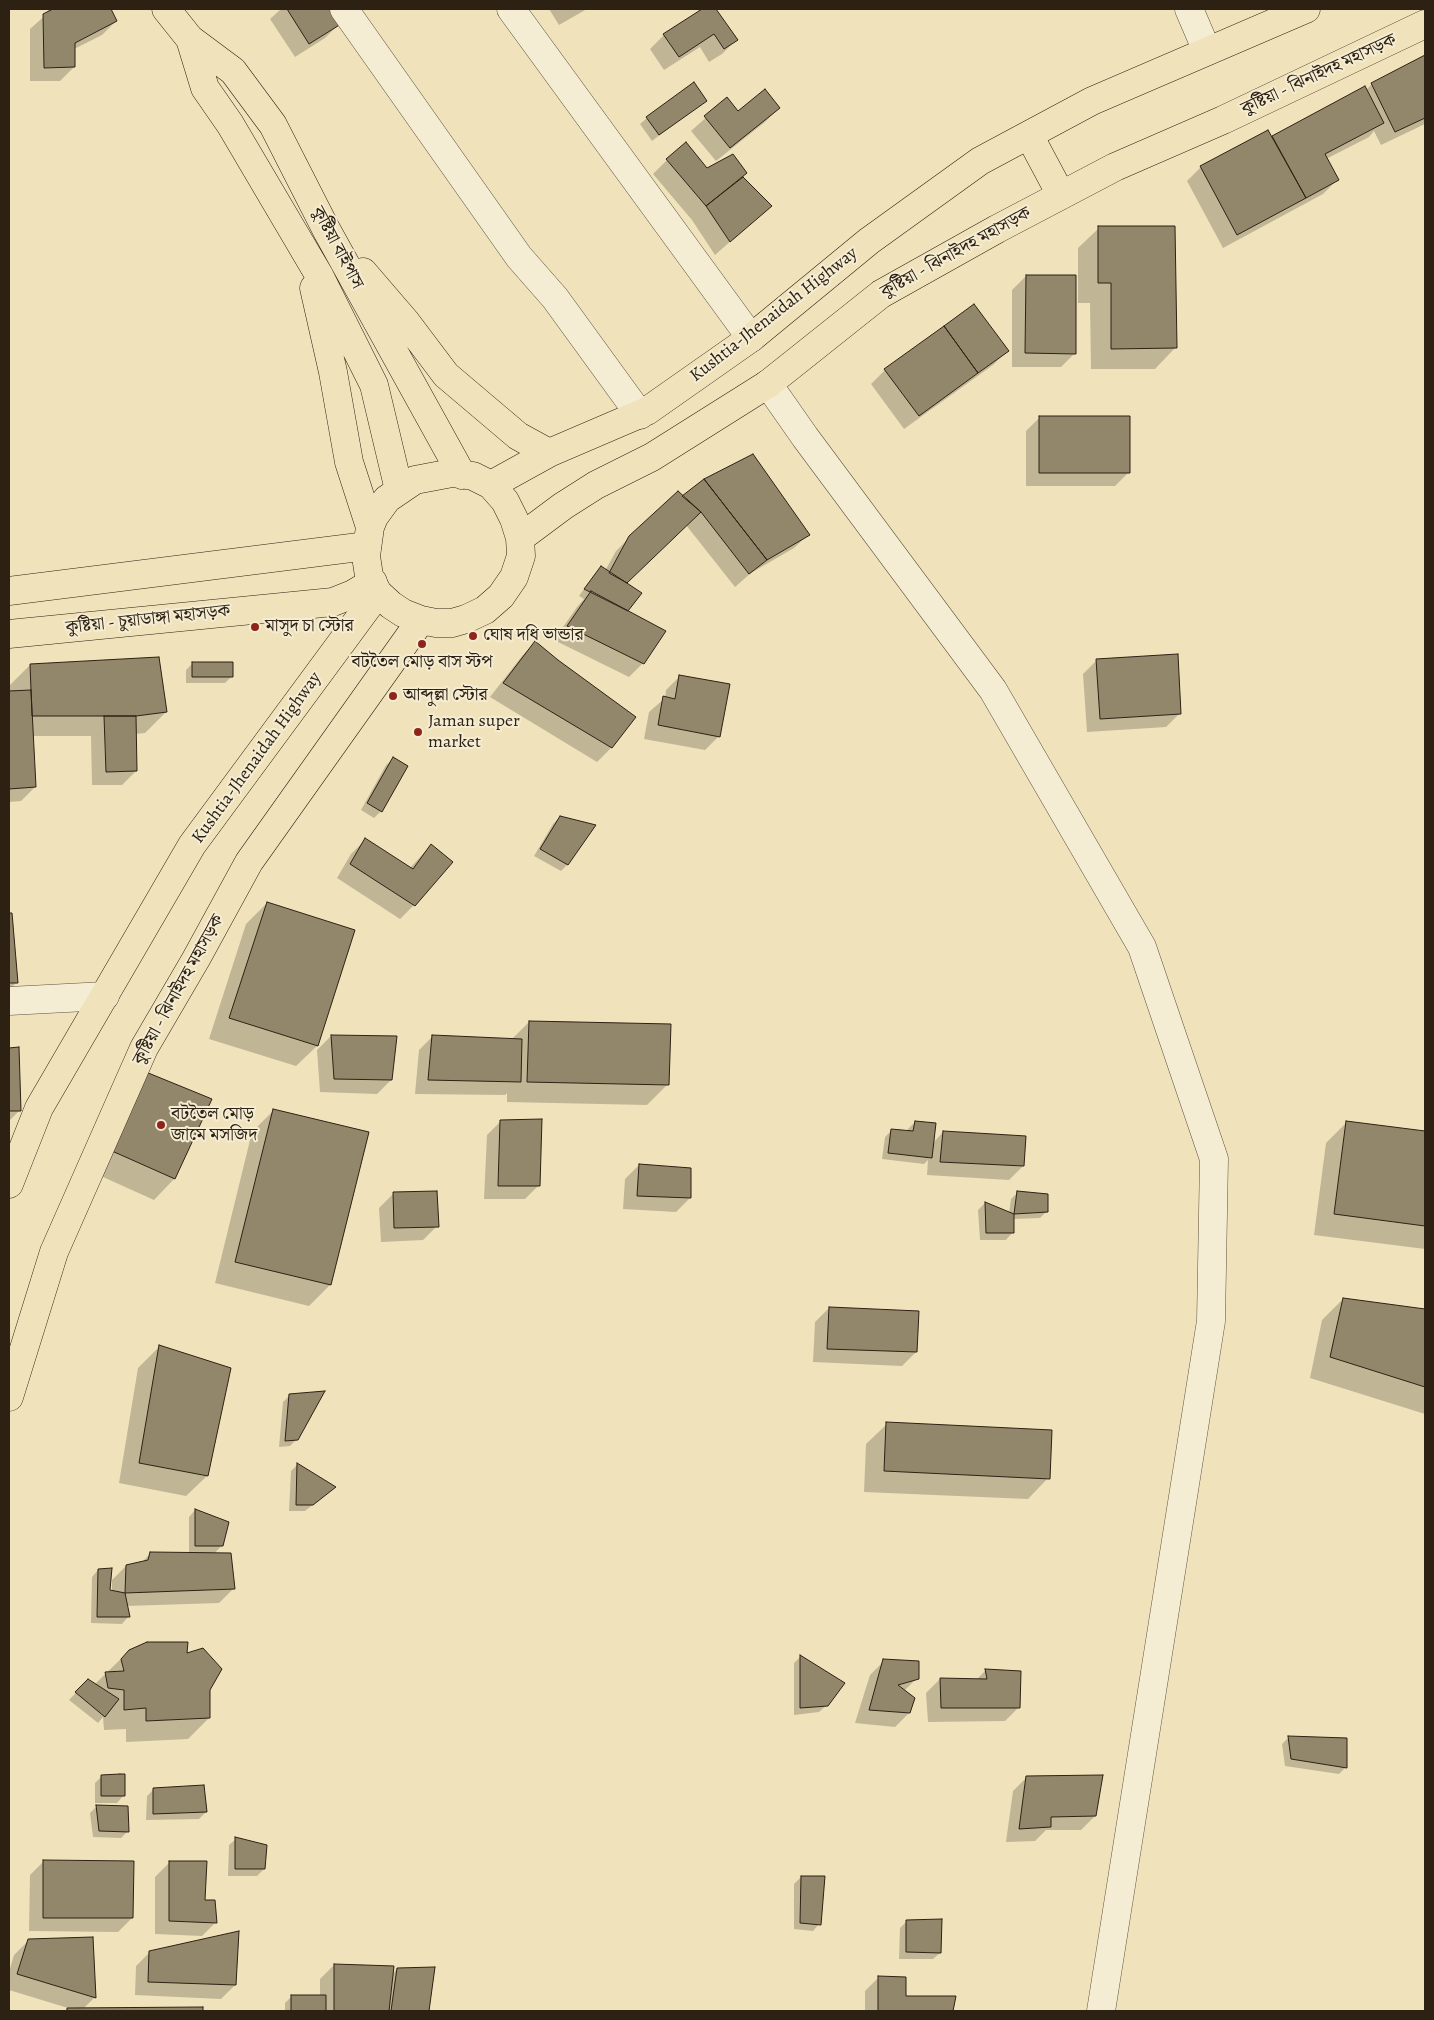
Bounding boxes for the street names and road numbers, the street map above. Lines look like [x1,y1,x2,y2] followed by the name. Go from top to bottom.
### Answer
[1238,30,1400,120] street label: কুষ্টিয়া - ঝিনাইদহ মহাসড়ক
[306,203,368,293] street label: কুষ্টিয়া বাইপাস
[877,203,1035,303] street label: কুষ্টিয়া - ঝিনাইদহ মহাসড়ক
[686,243,862,387] street label: Kushtia-Jhenaidah Highway
[65,601,231,639] street label: কুষ্টিয়া - চুয়াডাঙ্গা মহাসড়ক
[188,668,326,848] street label: Kushtia-Jhenaidah Highway
[129,911,229,1069] street label: কুষ্টিয়া - ঝিনাইদহ মহাসড়ক

